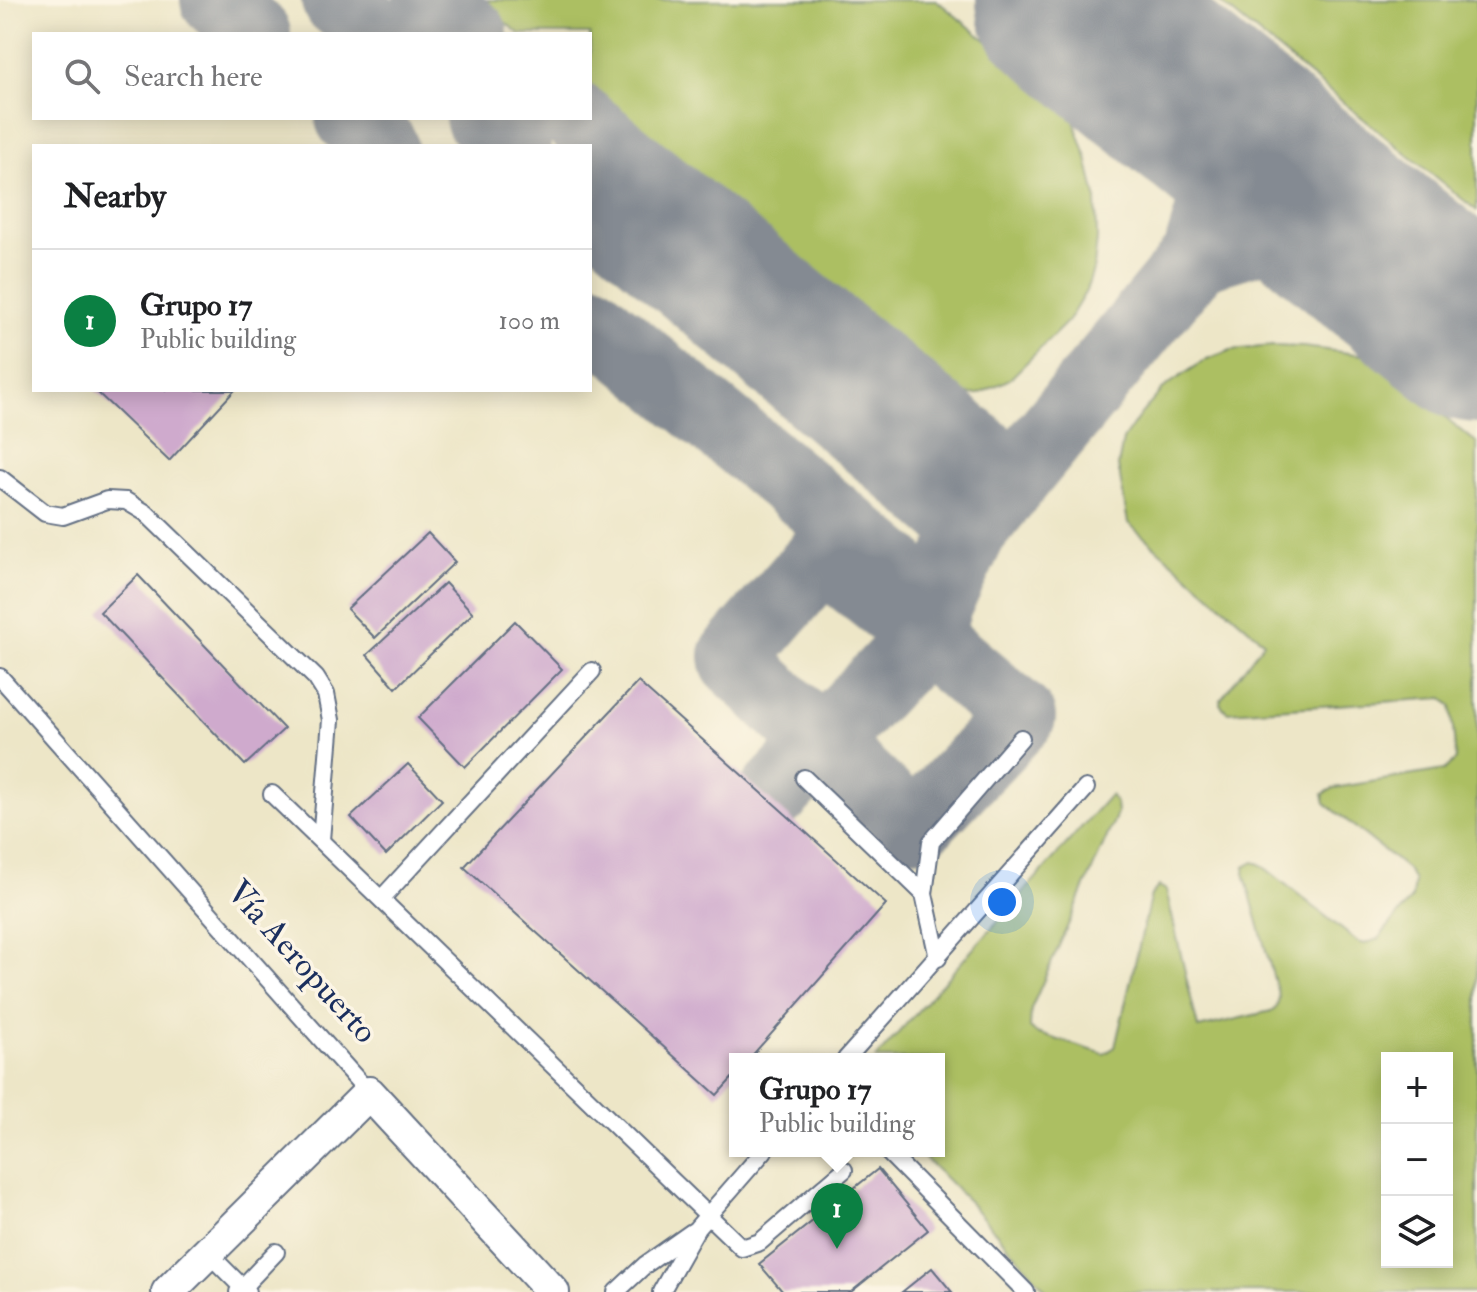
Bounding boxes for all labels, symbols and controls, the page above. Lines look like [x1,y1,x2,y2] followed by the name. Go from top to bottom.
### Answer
[32,32,592,120] search box
[60,54,104,98] icon: search
[124,58,263,95] text: Search here
[64,175,166,218] text: Nearby
[140,287,252,324] text: Grupo 17
[85,305,95,337] text: 1
[499,305,560,337] text: 100 m
[140,324,296,356] text: Public building
[217,871,386,1053] street label: Vía Aeropuerto
[982,882,1022,922] your location
[1381,1052,1453,1268] map controls
[1381,1052,1453,1124] button: +
[729,1053,945,1157] popup
[759,1071,871,1108] text: Grupo 17
[759,1108,915,1140] text: Public building
[1381,1124,1453,1196] button: −
[811,1183,863,1249] pin: 1
[1381,1196,1453,1268] button: layers

